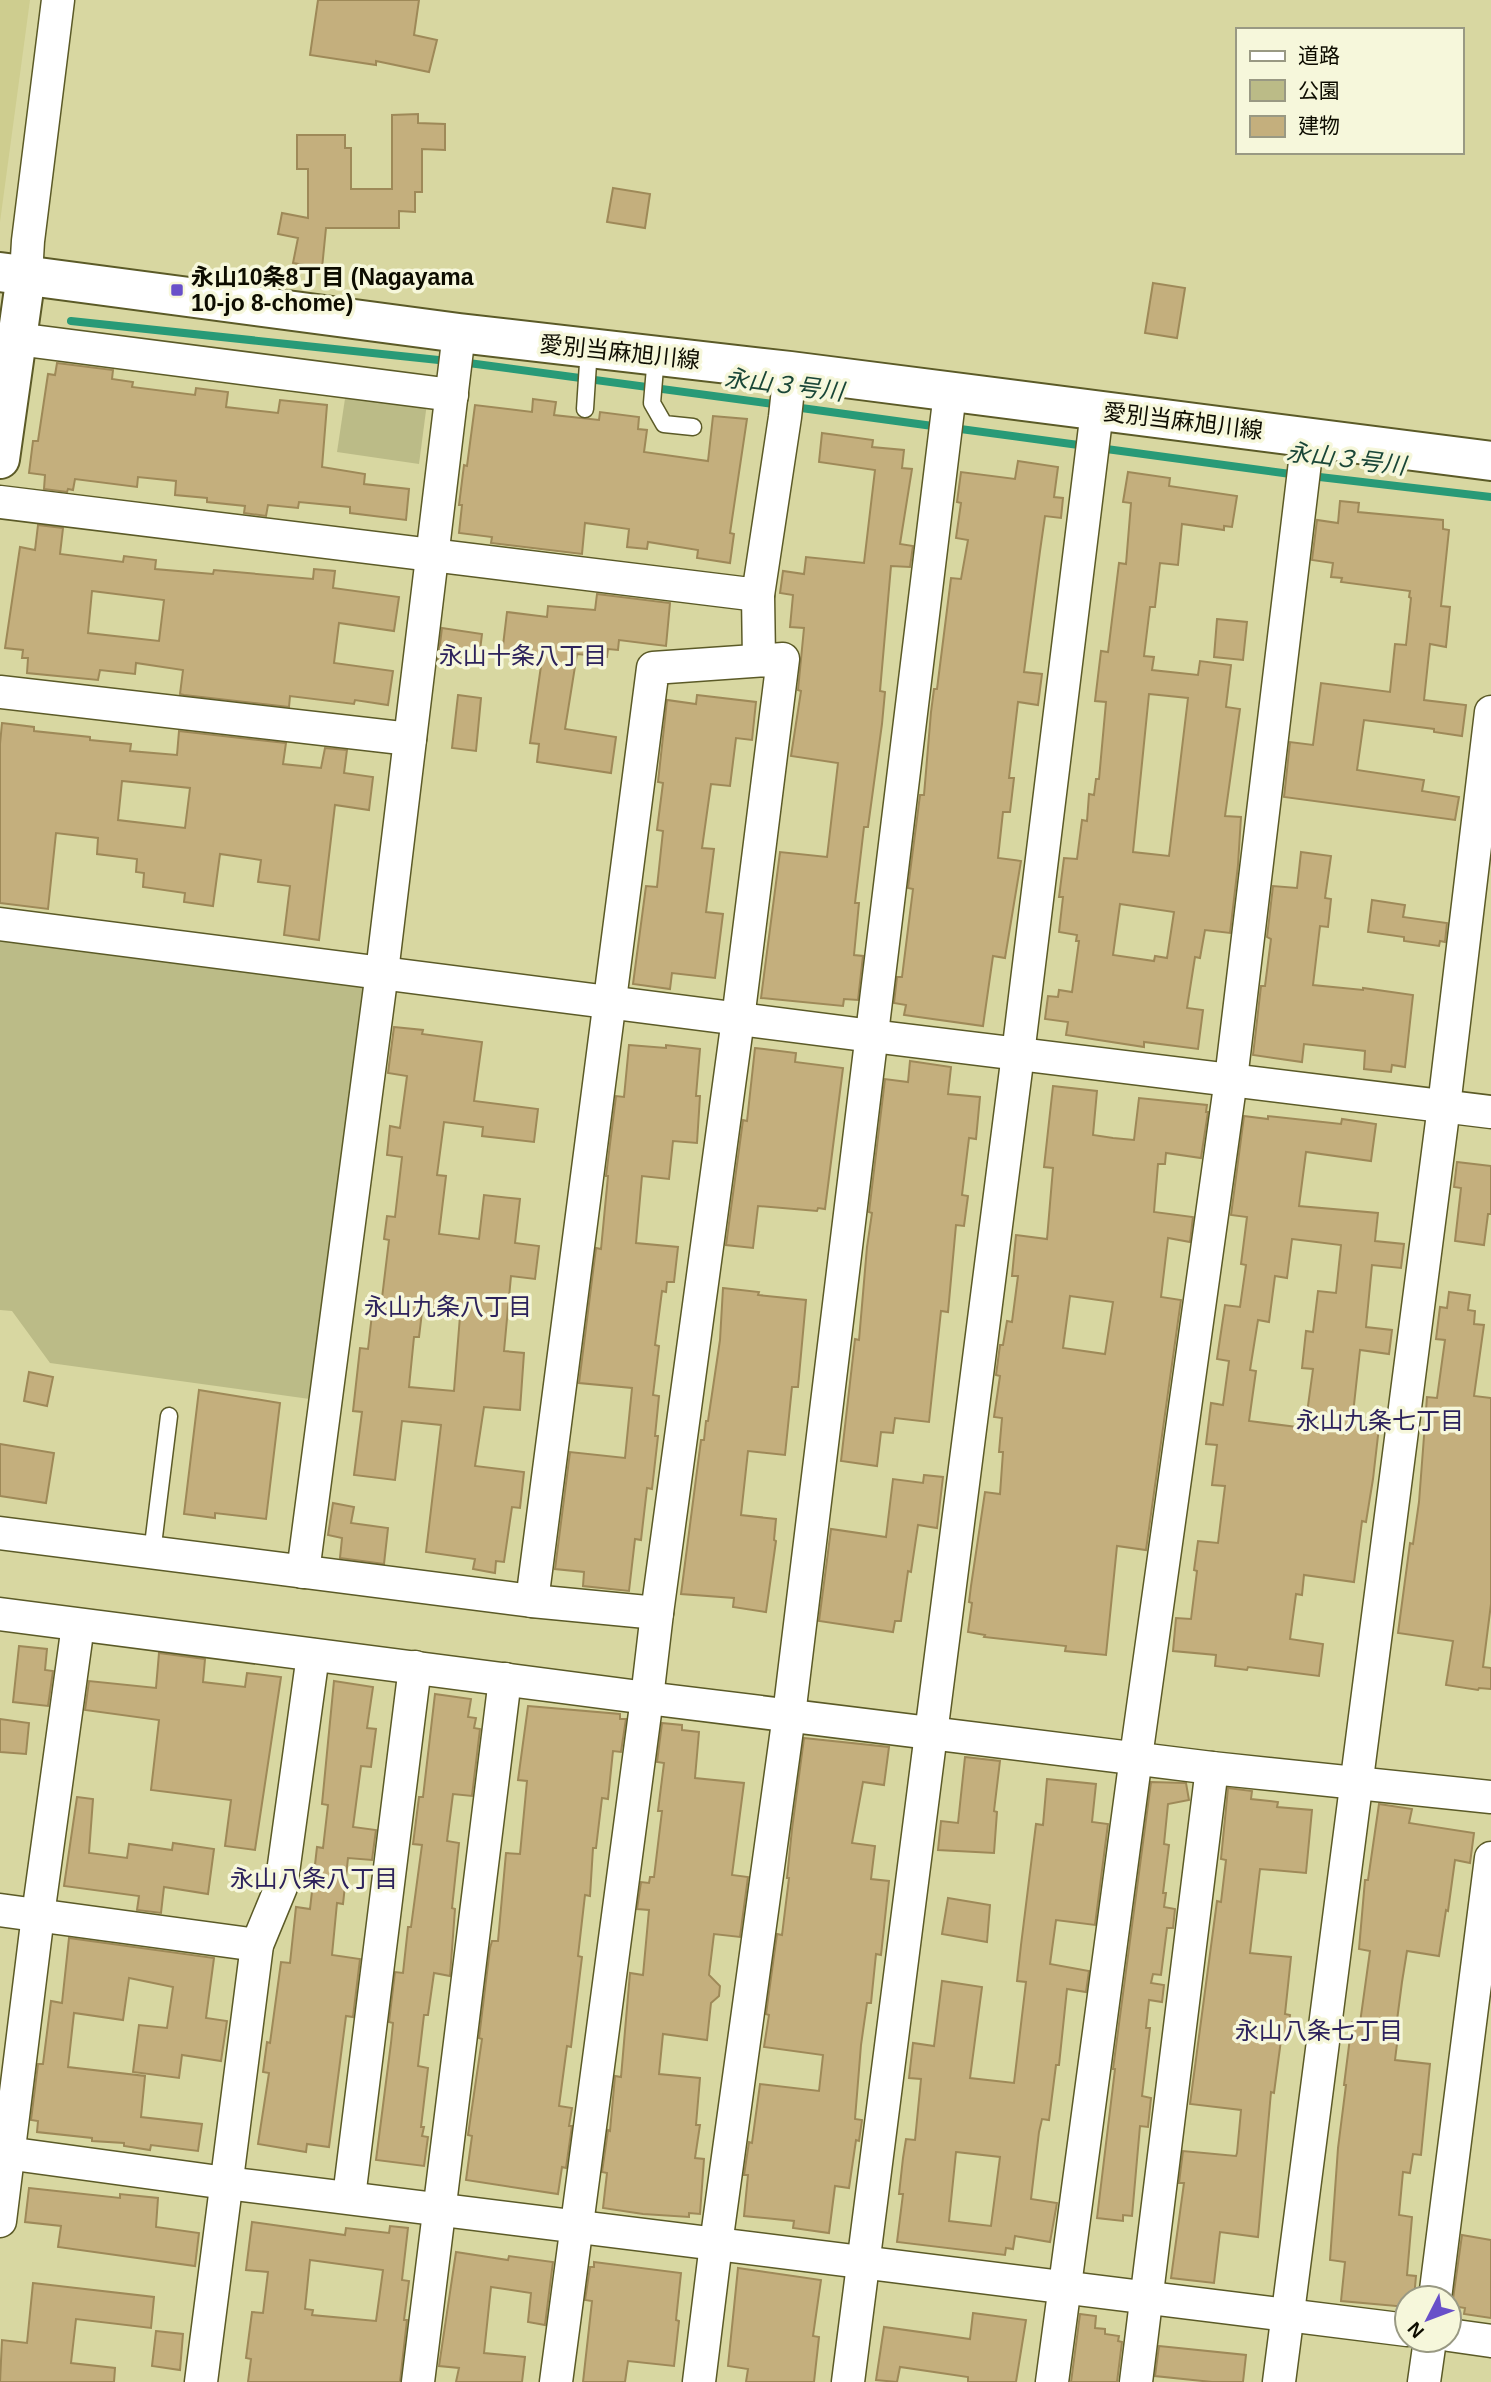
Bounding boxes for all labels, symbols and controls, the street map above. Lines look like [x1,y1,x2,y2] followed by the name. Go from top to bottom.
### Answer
[1236,28,1463,154] legend
[1298,44,1340,67] text: 道路
[1298,79,1340,102] text: 公園
[1298,114,1340,137] text: 建物
[191,264,474,316] place label: 永山10条8丁目 (Nagayama 10-jo 8-chome)
[169,282,185,298] marker: 永山10条8丁目 (Nagayama 10-jo 8-chome)
[539,331,701,373] street label: 愛別当麻旭川線
[723,364,848,406] water label: 永山３号川
[1102,398,1264,444] street label: 愛別当麻旭川線
[1285,438,1410,480] water label: 永山３号川
[439,642,607,669] district label: 永山十条八丁目
[364,1293,532,1320] district label: 永山九条八丁目
[1296,1407,1464,1434] district label: 永山九条七丁目
[230,1865,398,1892] district label: 永山八条八丁目
[1235,2017,1403,2044] district label: 永山八条七丁目
[1393,2284,1463,2354] north arrow
[1403,2318,1428,2342] text: N

